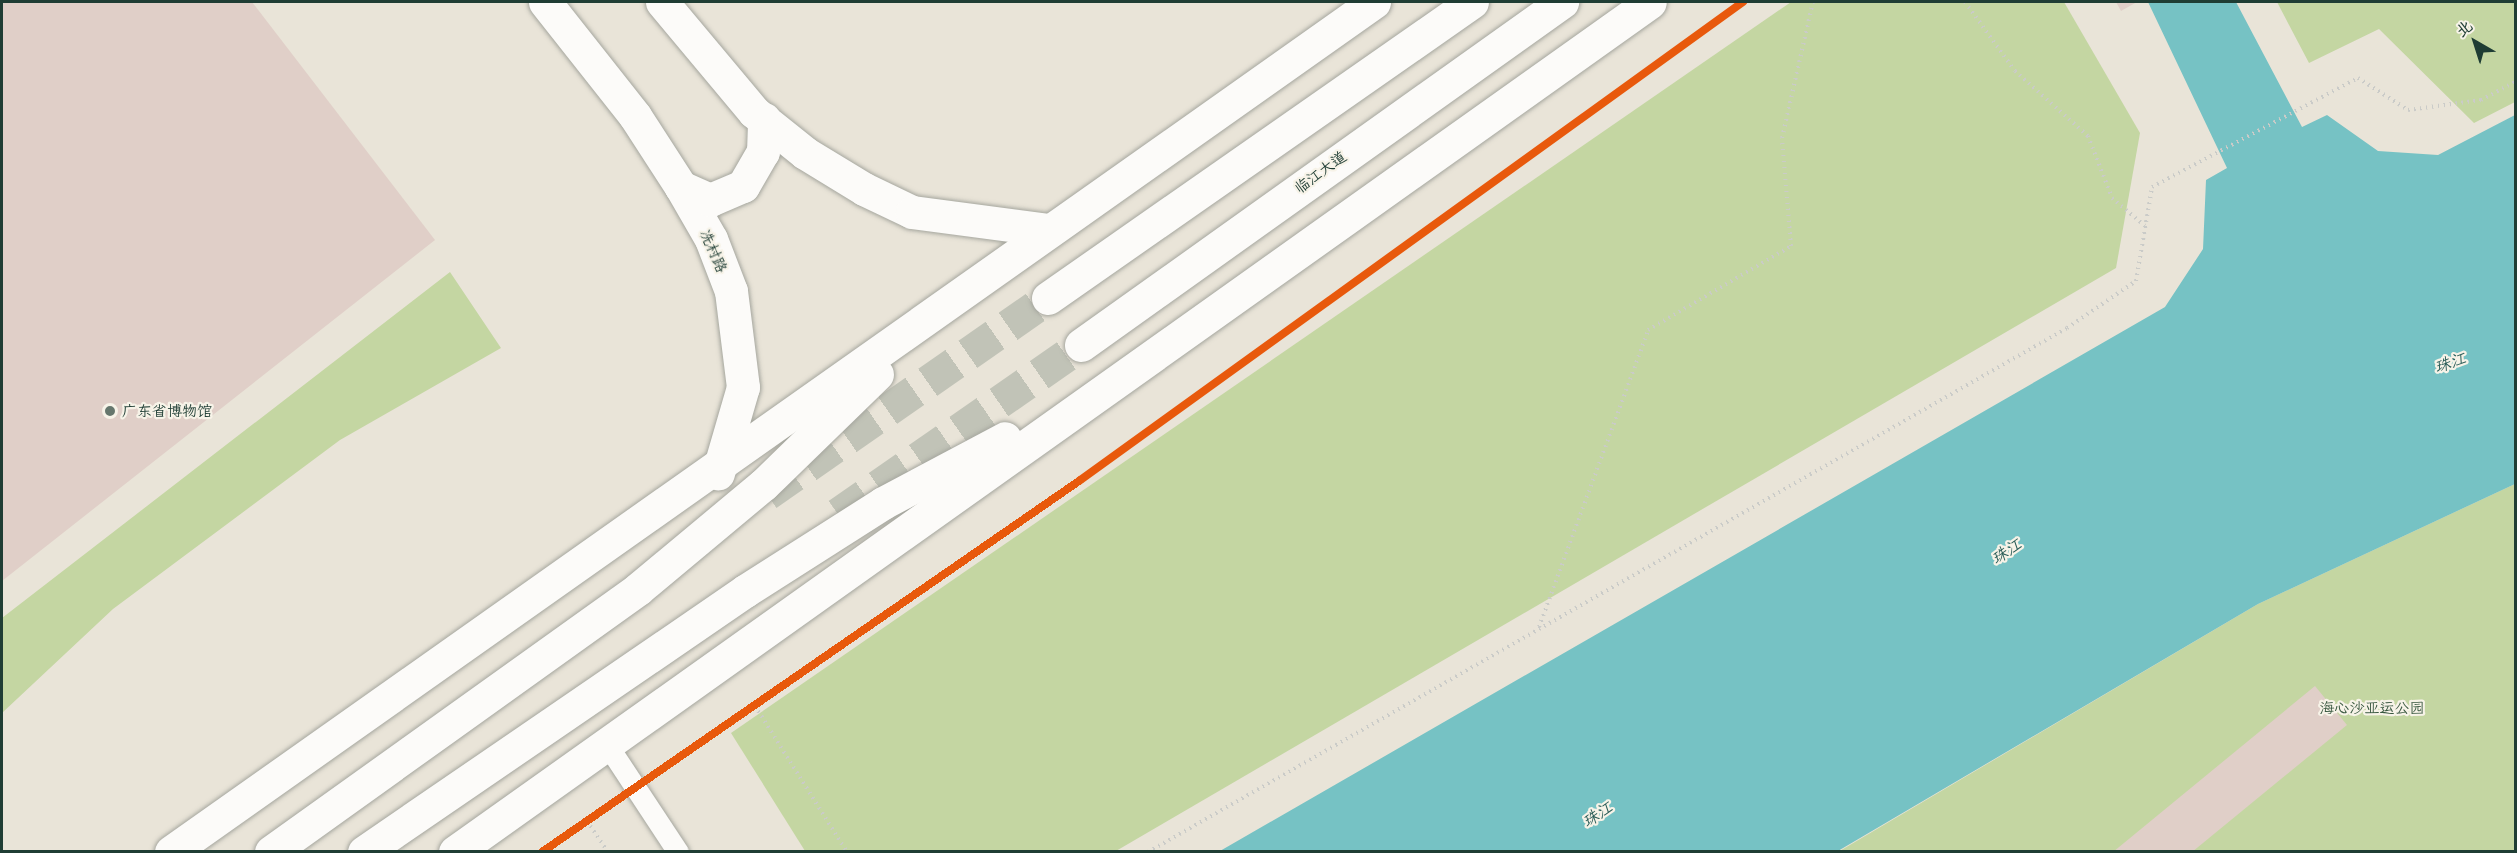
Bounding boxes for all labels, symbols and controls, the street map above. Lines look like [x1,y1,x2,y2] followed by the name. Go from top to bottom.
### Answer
[2445,12,2505,72] north arrow
[2451,15,2476,41] text: 北
[1290,147,1350,197] street label: 临江大道
[697,227,731,275] street label: 冼村路
[2432,348,2468,376] water label: 珠江
[122,402,212,420] place label: 广东省博物馆
[103,404,117,418] marker: 广东省博物馆
[1987,534,2025,568] water label: 珠江
[2320,699,2424,717] park label: 海心沙亚运公园
[1578,797,1616,831] water label: 珠江

